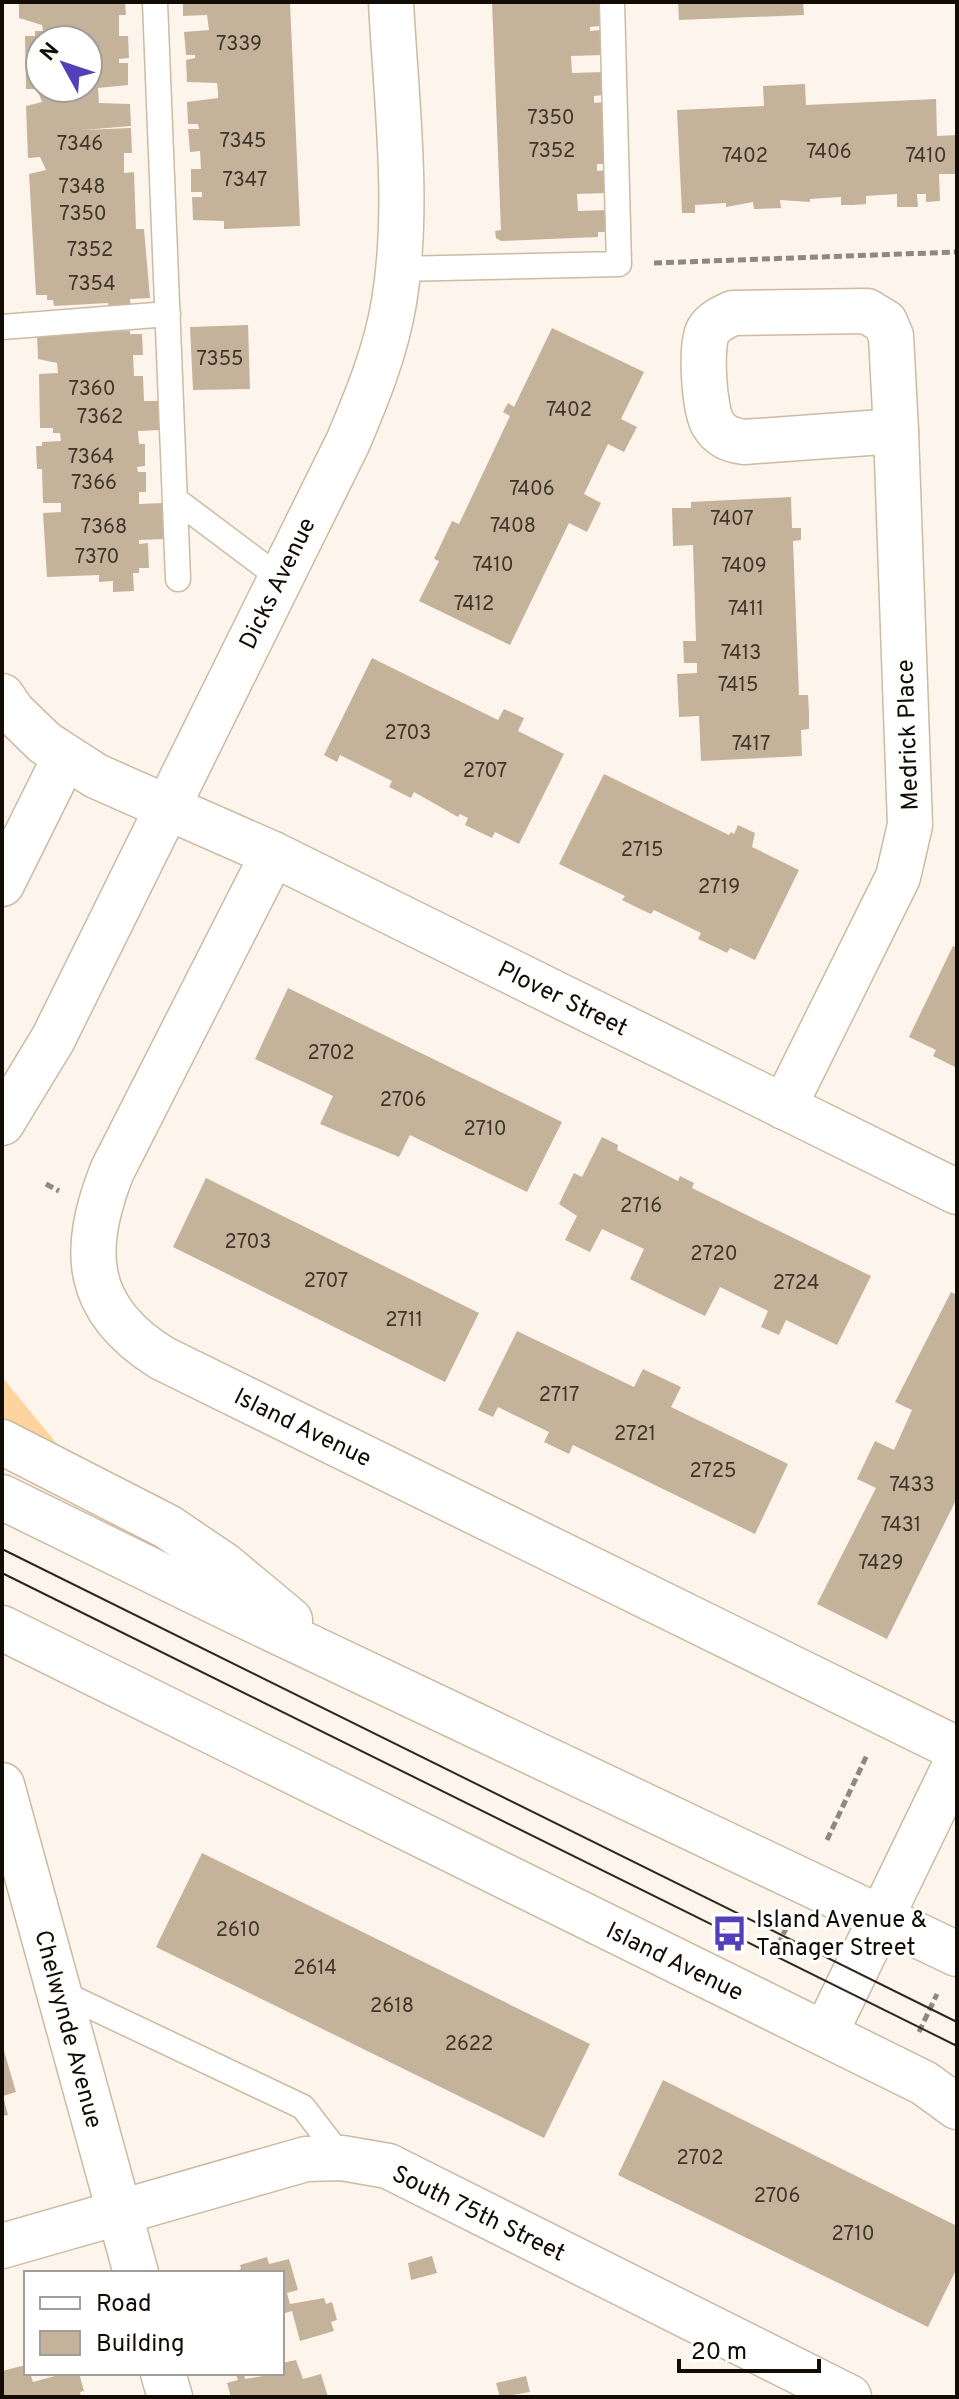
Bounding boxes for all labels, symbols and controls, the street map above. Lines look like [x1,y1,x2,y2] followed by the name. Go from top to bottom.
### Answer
[24,24,104,104] north arrow
[216,32,262,58] house number: 7339
[35,38,66,67] text: N
[527,106,575,132] house number: 7350
[219,129,267,155] house number: 7345
[57,132,103,158] house number: 7346
[529,139,575,165] house number: 7352
[806,140,852,166] house number: 7406
[722,144,768,170] house number: 7402
[905,144,947,170] house number: 7410
[223,168,267,194] house number: 7347
[59,175,105,201] house number: 7348
[59,202,107,228] house number: 7350
[67,238,113,264] house number: 7352
[68,272,116,298] house number: 7354
[196,347,244,373] house number: 7355
[69,377,115,403] house number: 7360
[546,398,592,424] house number: 7402
[77,405,123,431] house number: 7362
[68,445,114,471] house number: 7364
[71,471,117,497] house number: 7366
[509,477,555,503] house number: 7406
[710,507,754,533] house number: 7407
[234,513,324,655] street label: Dicks Avenue
[490,514,536,540] house number: 7408
[81,515,127,541] house number: 7368
[75,545,119,571] house number: 7370
[472,553,514,579] house number: 7410
[721,554,767,580] house number: 7409
[454,592,494,618] house number: 7412
[728,597,764,623] house number: 7411
[721,641,761,667] house number: 7413
[891,659,927,811] street label: Medrick Place
[718,673,758,699] house number: 7415
[385,721,431,747] house number: 2703
[732,732,770,758] house number: 7417
[463,759,507,785] house number: 2707
[621,838,663,864] house number: 2715
[698,875,740,901] house number: 2719
[492,955,632,1044] street label: Plover Street
[308,1041,354,1067] house number: 2702
[380,1088,426,1114] house number: 2706
[463,1117,507,1143] house number: 2710
[620,1194,662,1220] house number: 2716
[225,1230,271,1256] house number: 2703
[690,1242,738,1268] house number: 2720
[304,1269,348,1295] house number: 2707
[773,1271,819,1297] house number: 2724
[385,1308,423,1334] house number: 2711
[229,1383,376,1475] street label: Island Avenue
[539,1383,579,1409] house number: 2717
[614,1422,656,1448] house number: 2721
[690,1459,736,1485] house number: 2725
[890,1473,934,1499] house number: 7433
[881,1513,921,1539] house number: 7431
[858,1551,904,1577] house number: 7429
[756,1906,927,1964] place label: Island Avenue & Tanager Street
[711,1914,749,1952] bus stop icon: Island Avenue & Tanager Street
[601,1917,748,2009] street label: Island Avenue
[216,1918,260,1944] house number: 2610
[26,1927,108,2132] street label: Chelwynde Avenue
[293,1956,337,1982] house number: 2614
[370,1994,414,2020] house number: 2618
[445,2032,493,2058] house number: 2622
[677,2146,723,2172] house number: 2702
[387,2160,570,2270] street label: South 75th Street
[754,2184,800,2210] house number: 2706
[831,2222,875,2248] house number: 2710
[24,2271,284,2375] legend
[96,2290,152,2320] text: Road
[679,2323,819,2373] scale bar
[96,2330,185,2360] text: Building
[691,2338,747,2368] text: 20 m

